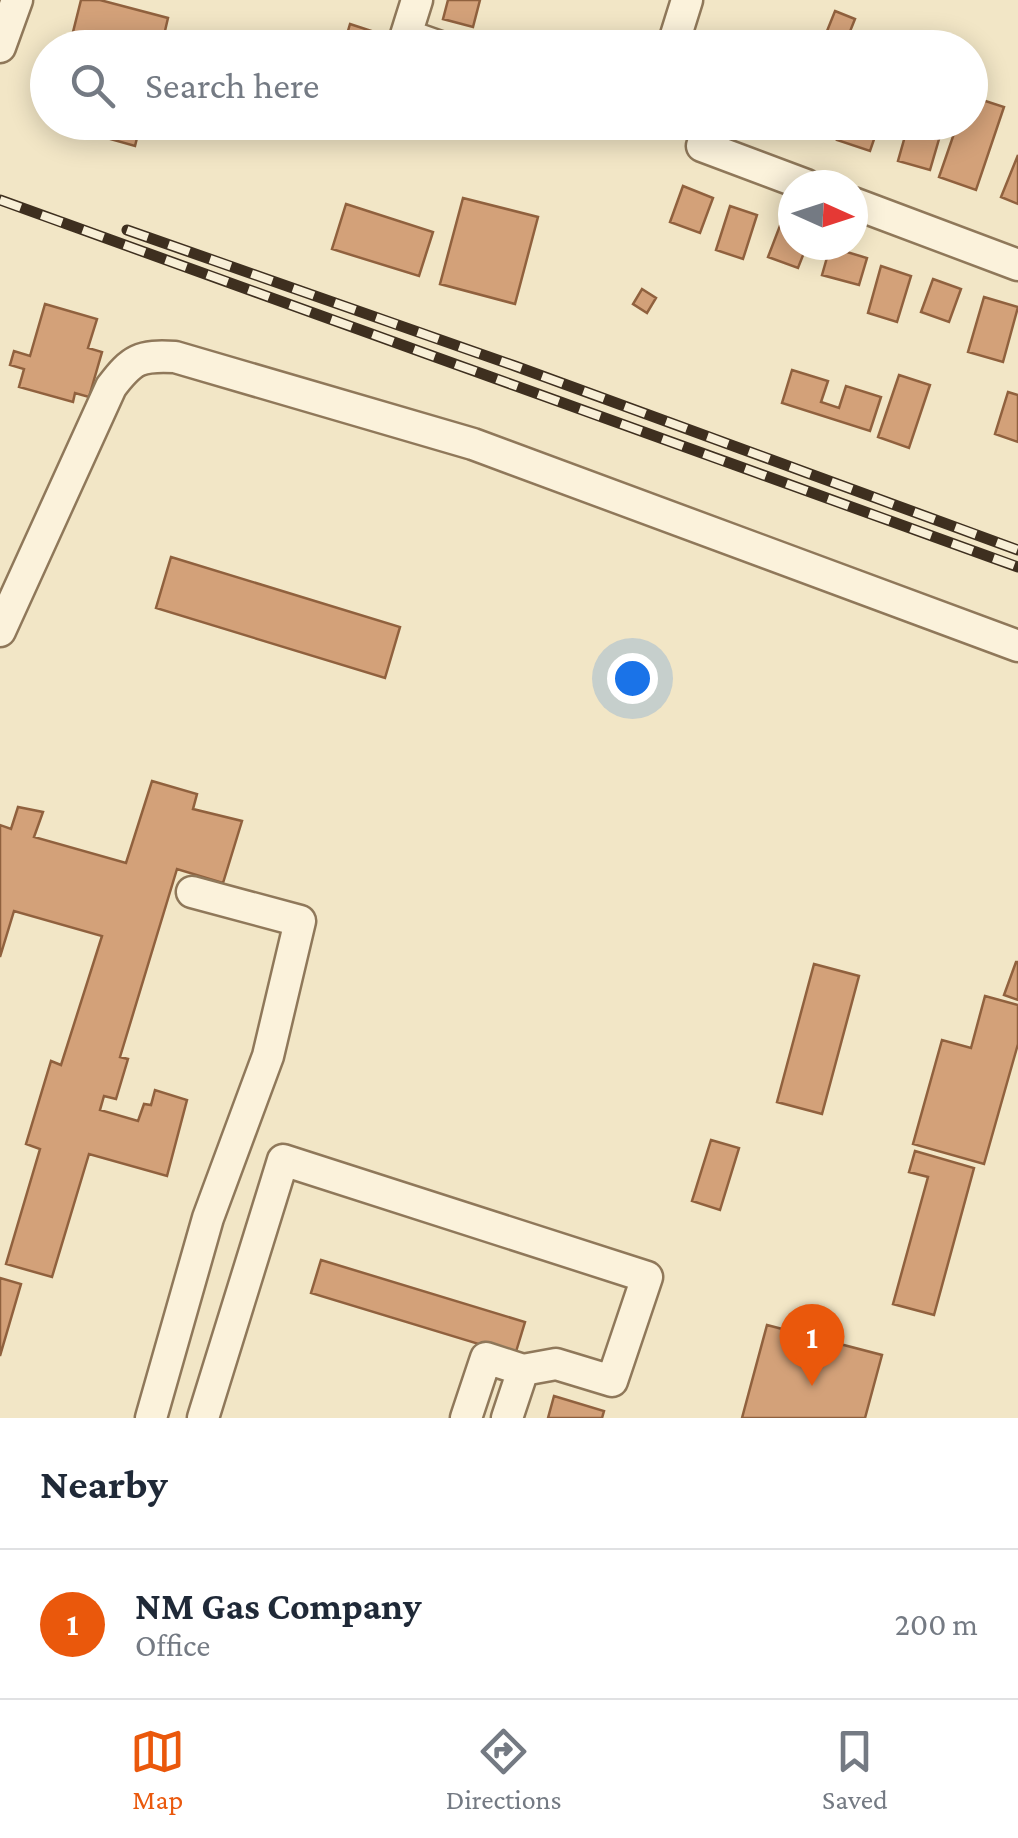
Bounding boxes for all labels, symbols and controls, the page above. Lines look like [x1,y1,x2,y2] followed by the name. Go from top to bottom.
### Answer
[30,30,988,140] search box
[65,58,120,113] icon: search
[145,64,319,106] text: Search here
[778,170,868,260] north arrow
[607,653,658,704] your location
[780,1304,844,1386] pin: 1
[40,1460,168,1507] text: Nearby
[135,1585,421,1627] text: NM Gas Company
[67,1606,78,1642] text: 1
[895,1606,978,1642] text: 200 m
[135,1627,210,1663] text: Office
[130,1724,185,1815] tab: Map
[446,1724,562,1815] tab: Directions
[822,1724,888,1815] tab: Saved

